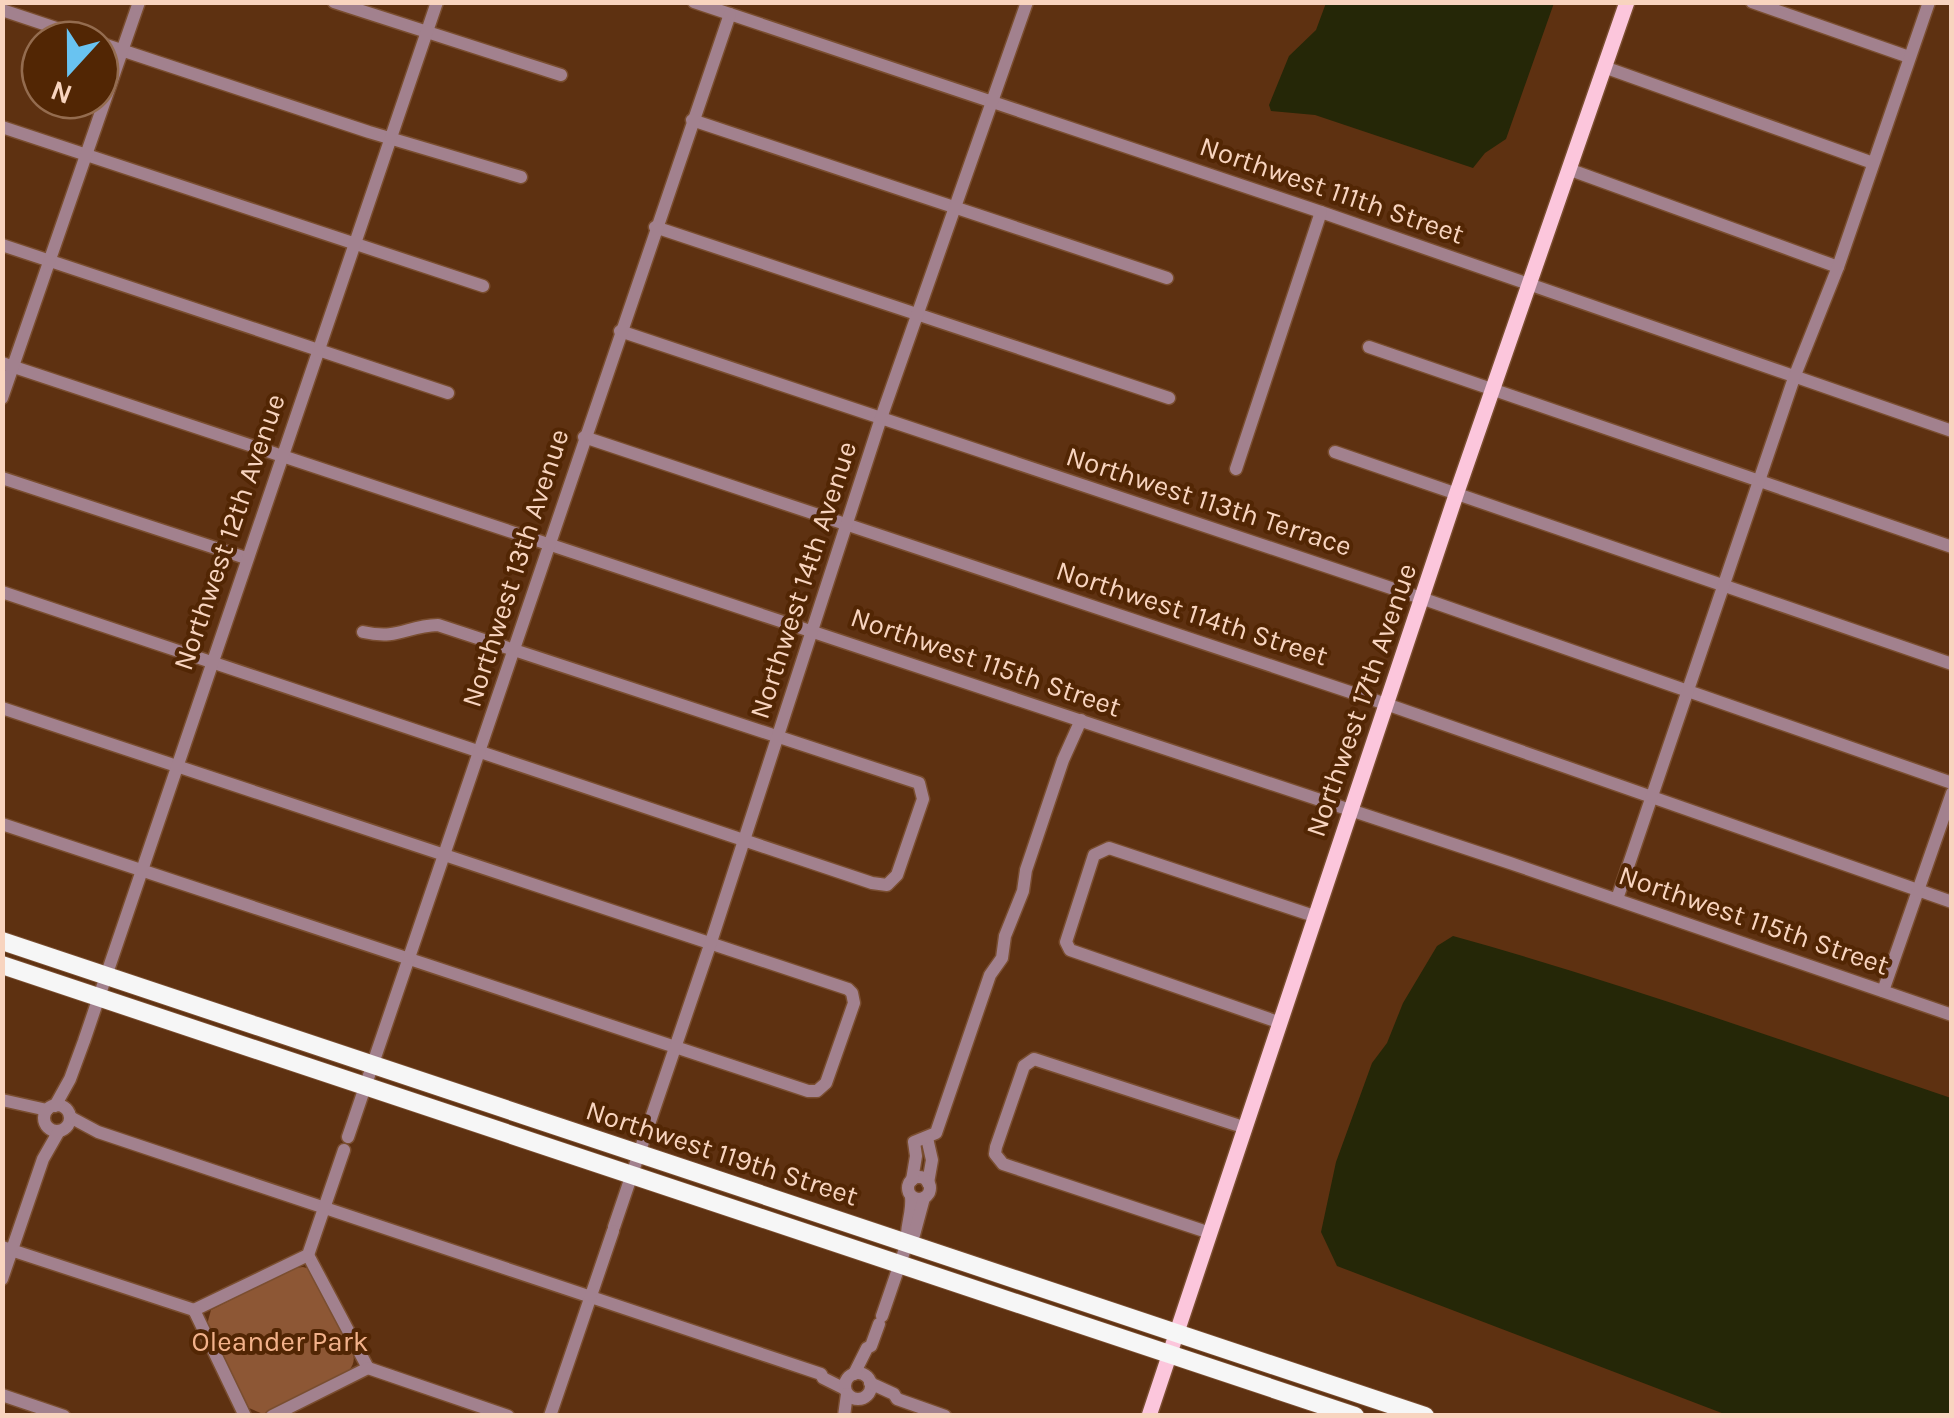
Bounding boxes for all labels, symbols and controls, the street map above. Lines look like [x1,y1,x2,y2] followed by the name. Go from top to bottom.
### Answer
[20,20,120,120] north arrow
[46,74,77,112] text: N
[1196,129,1468,251] street label: Northwest 111th Street
[166,389,292,675] street label: Northwest 12th Avenue
[454,425,576,711] street label: Northwest 13th Avenue
[743,437,863,723] street label: Northwest 14th Avenue
[1062,439,1356,563] street label: Northwest 113th Terrace
[1052,553,1332,673] street label: Northwest 114th Street
[1299,559,1423,841] street label: Northwest 17th Avenue
[846,600,1126,724] street label: Northwest 115th Street
[1614,858,1894,982] street label: Northwest 115th Street
[582,1093,862,1213] street label: Northwest 119th Street
[191,1325,369,1358] park label: Oleander Park

